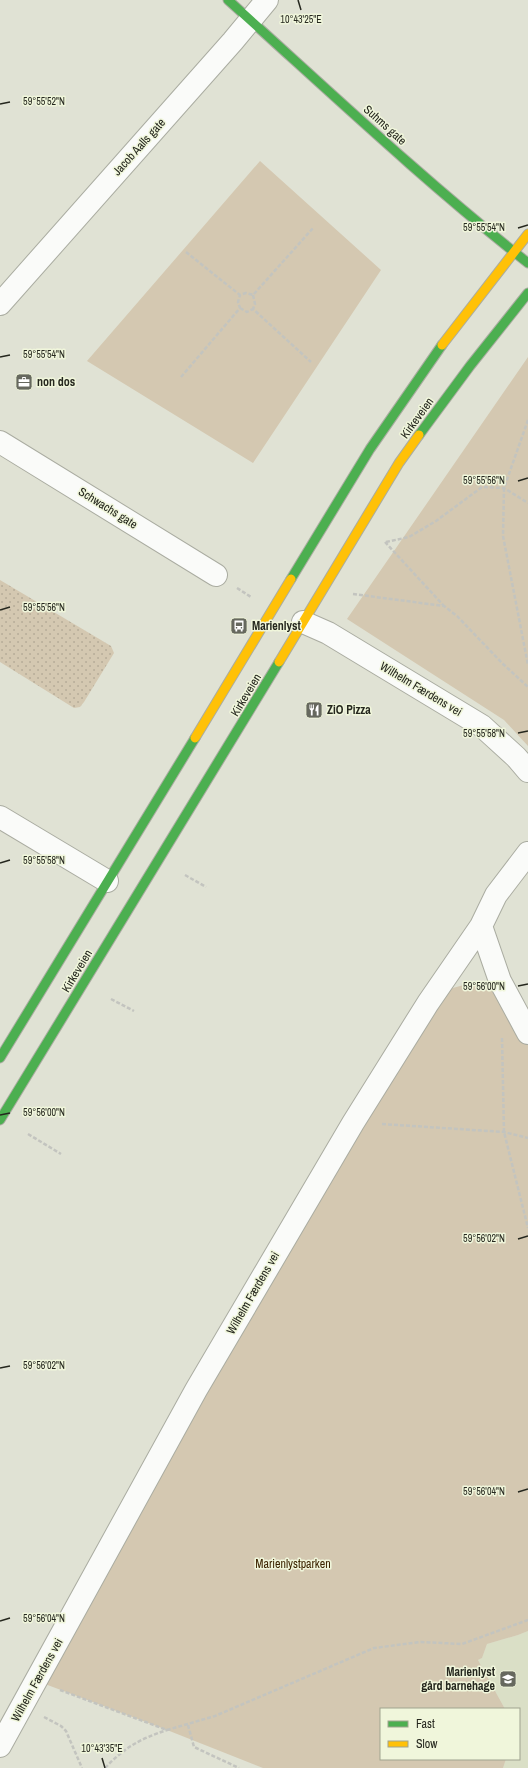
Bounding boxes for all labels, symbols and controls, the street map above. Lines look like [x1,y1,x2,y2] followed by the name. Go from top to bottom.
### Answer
[280,13,322,26] text: 10°43'25"E
[23,95,65,108] text: 59°55'52"N
[360,101,410,149] street label: Suhms gate
[109,115,169,179] street label: Jacob Aalls gate
[463,221,505,234] text: 59°55'54"N
[23,348,65,361] text: 59°55'54"N
[14,372,34,392] office icon: non dos
[37,374,76,390] place label: non dos
[397,394,437,442] street label: Kirkeveien
[463,474,505,487] text: 59°55'56"N
[75,484,141,532] street label: Schwachs gate
[23,601,65,614] text: 59°55'56"N
[229,616,249,636] bus stop icon: Marienlyst
[252,618,301,634] place label: Marienlyst
[377,658,465,720] street label: Wilhelm Færdens vei
[227,671,265,719] street label: Kirkeveien
[304,700,324,720] restaurant icon: ZiO Pizza
[327,702,371,718] place label: ZiO Pizza
[463,727,505,740] text: 59°55'58"N
[23,854,65,867] text: 59°55'58"N
[58,947,96,995] street label: Kirkeveien
[463,980,505,993] text: 59°56'00"N
[23,1106,65,1119] text: 59°56'00"N
[463,1232,505,1245] text: 59°56'02"N
[223,1249,283,1337] street label: Wilhelm Færdens vei
[23,1359,65,1372] text: 59°56'02"N
[463,1485,505,1498] text: 59°56'04"N
[255,1556,331,1572] park label: Marienlystparken
[23,1612,65,1625] text: 59°56'04"N
[7,1635,67,1725] street label: Wilhelm Færdens vei
[421,1664,496,1694] place label: Marienlyst gård barnehage
[498,1669,518,1689] school or university icon: Marienlyst gård barnehage
[380,1708,520,1760] legend
[416,1716,435,1732] text: Fast
[416,1736,438,1752] text: Slow
[81,1742,123,1755] text: 10°43'35"E

